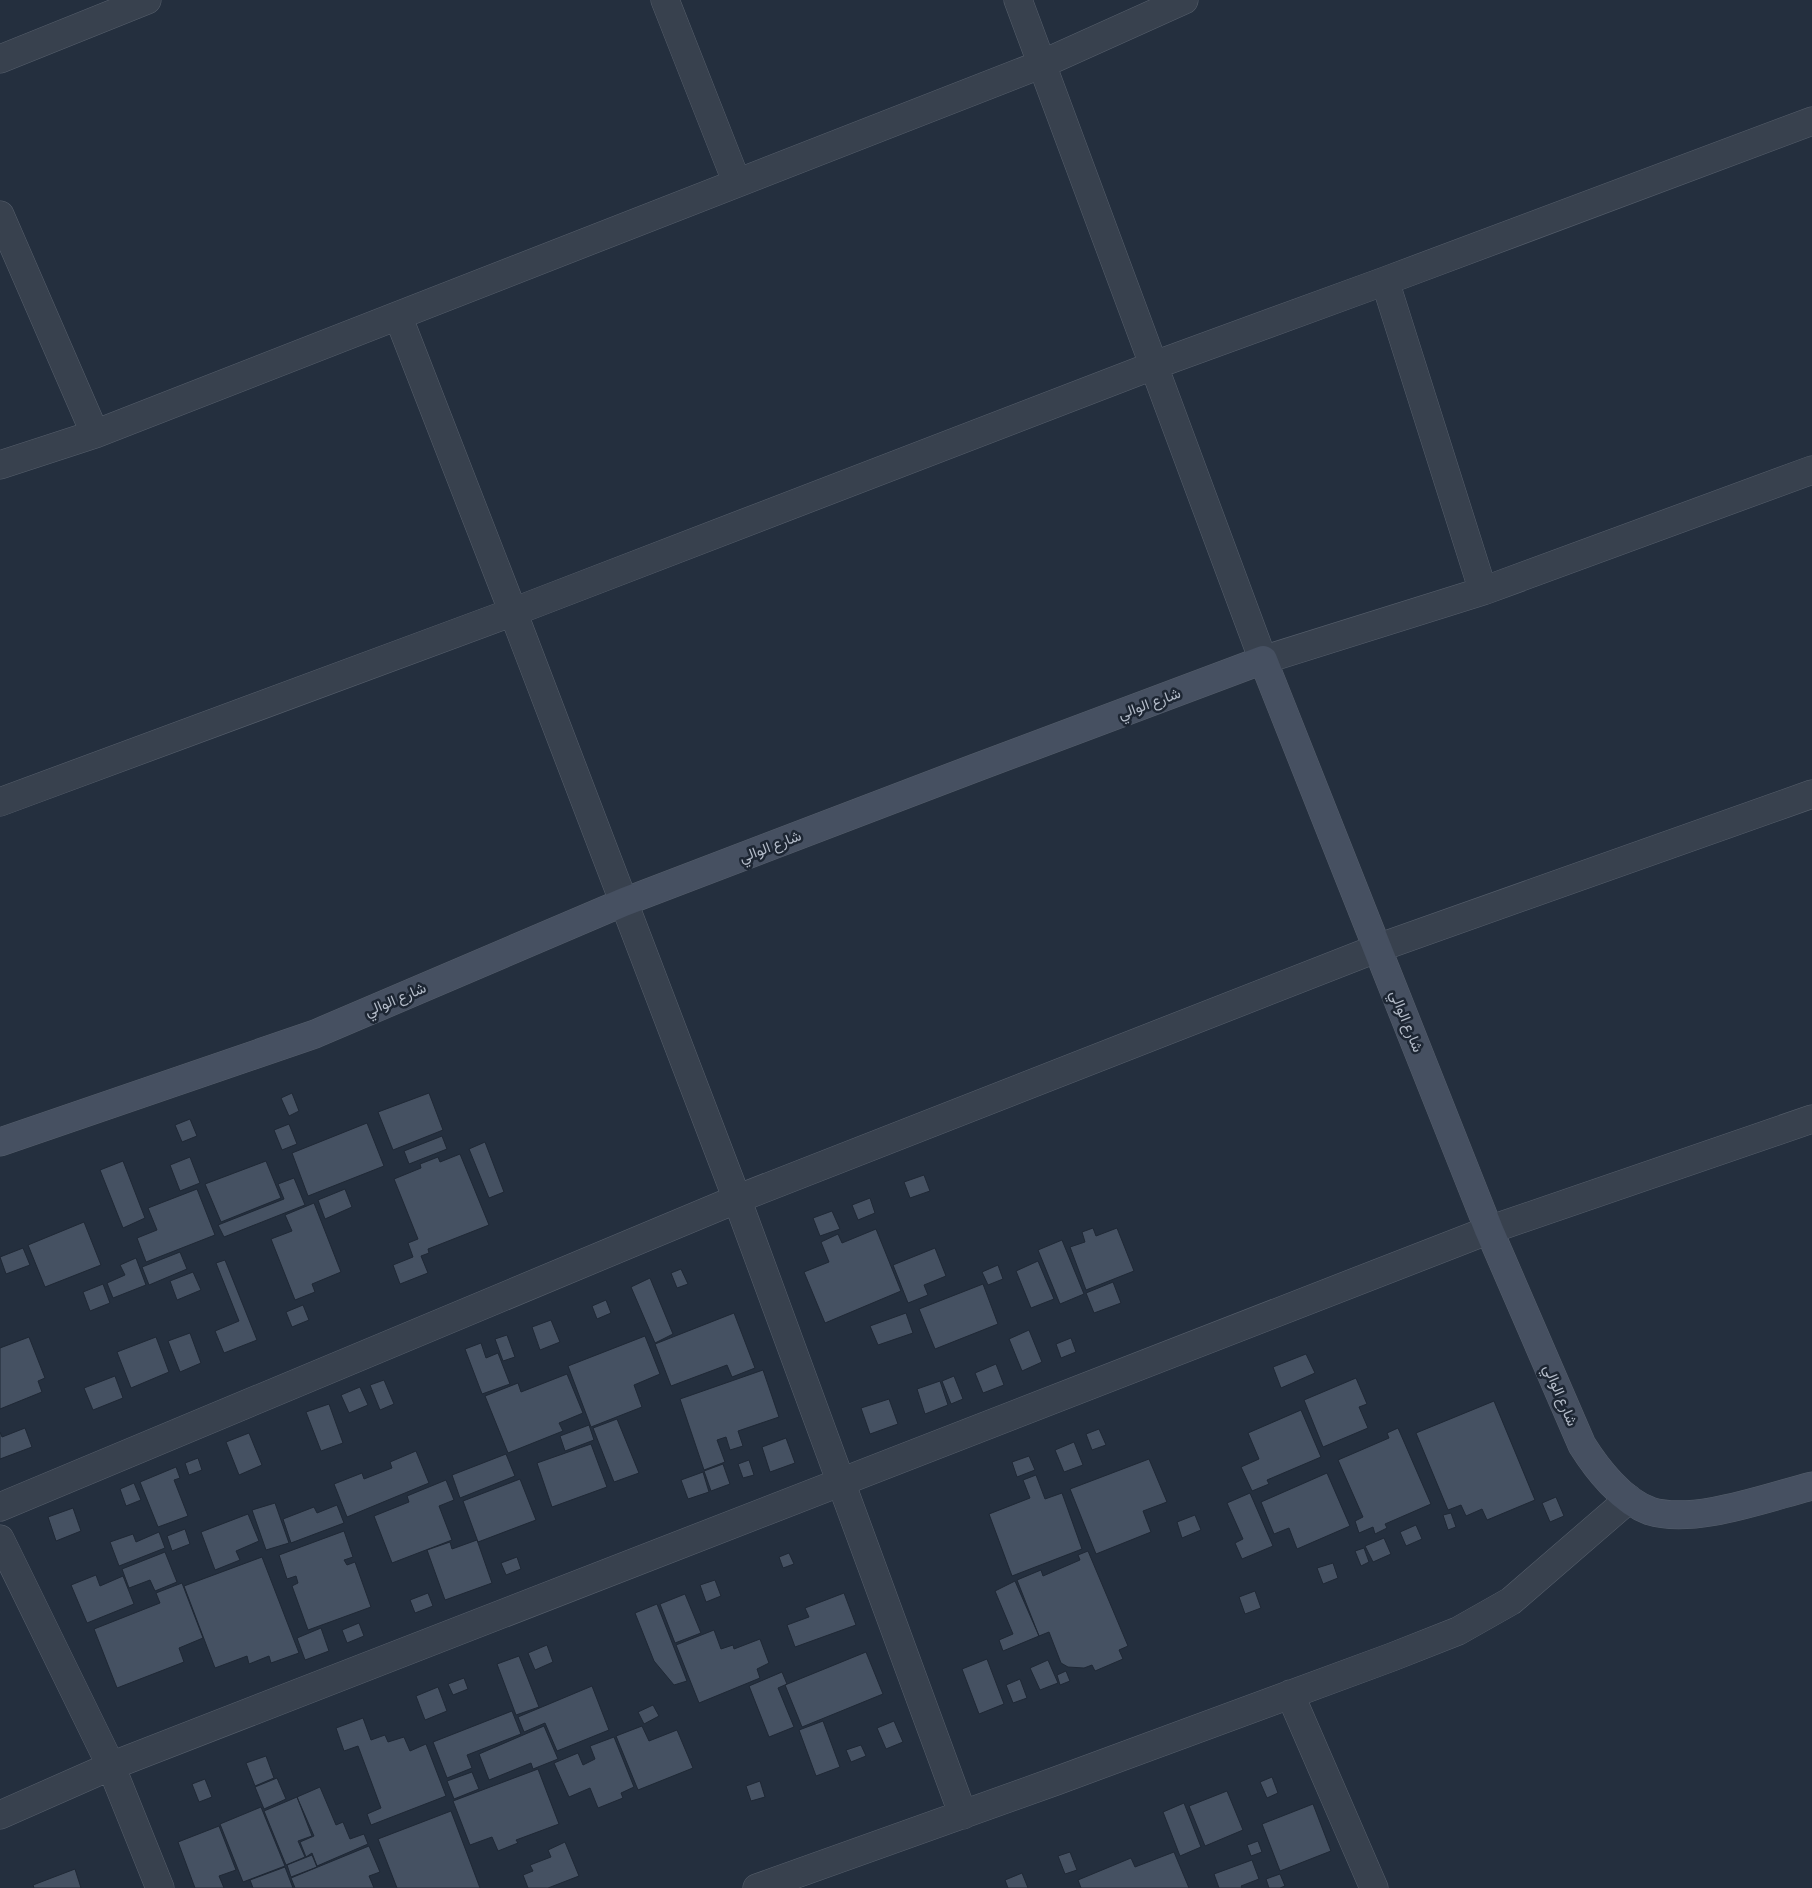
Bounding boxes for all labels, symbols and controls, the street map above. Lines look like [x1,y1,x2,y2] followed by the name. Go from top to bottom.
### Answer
[1115,682,1184,727] street label: شارع الوالي
[736,824,805,870] street label: شارع الوالي
[361,977,430,1024] street label: شارع الوالي
[1382,987,1429,1056] street label: شارع الوالي
[1536,1361,1583,1430] street label: شارع الوالي

